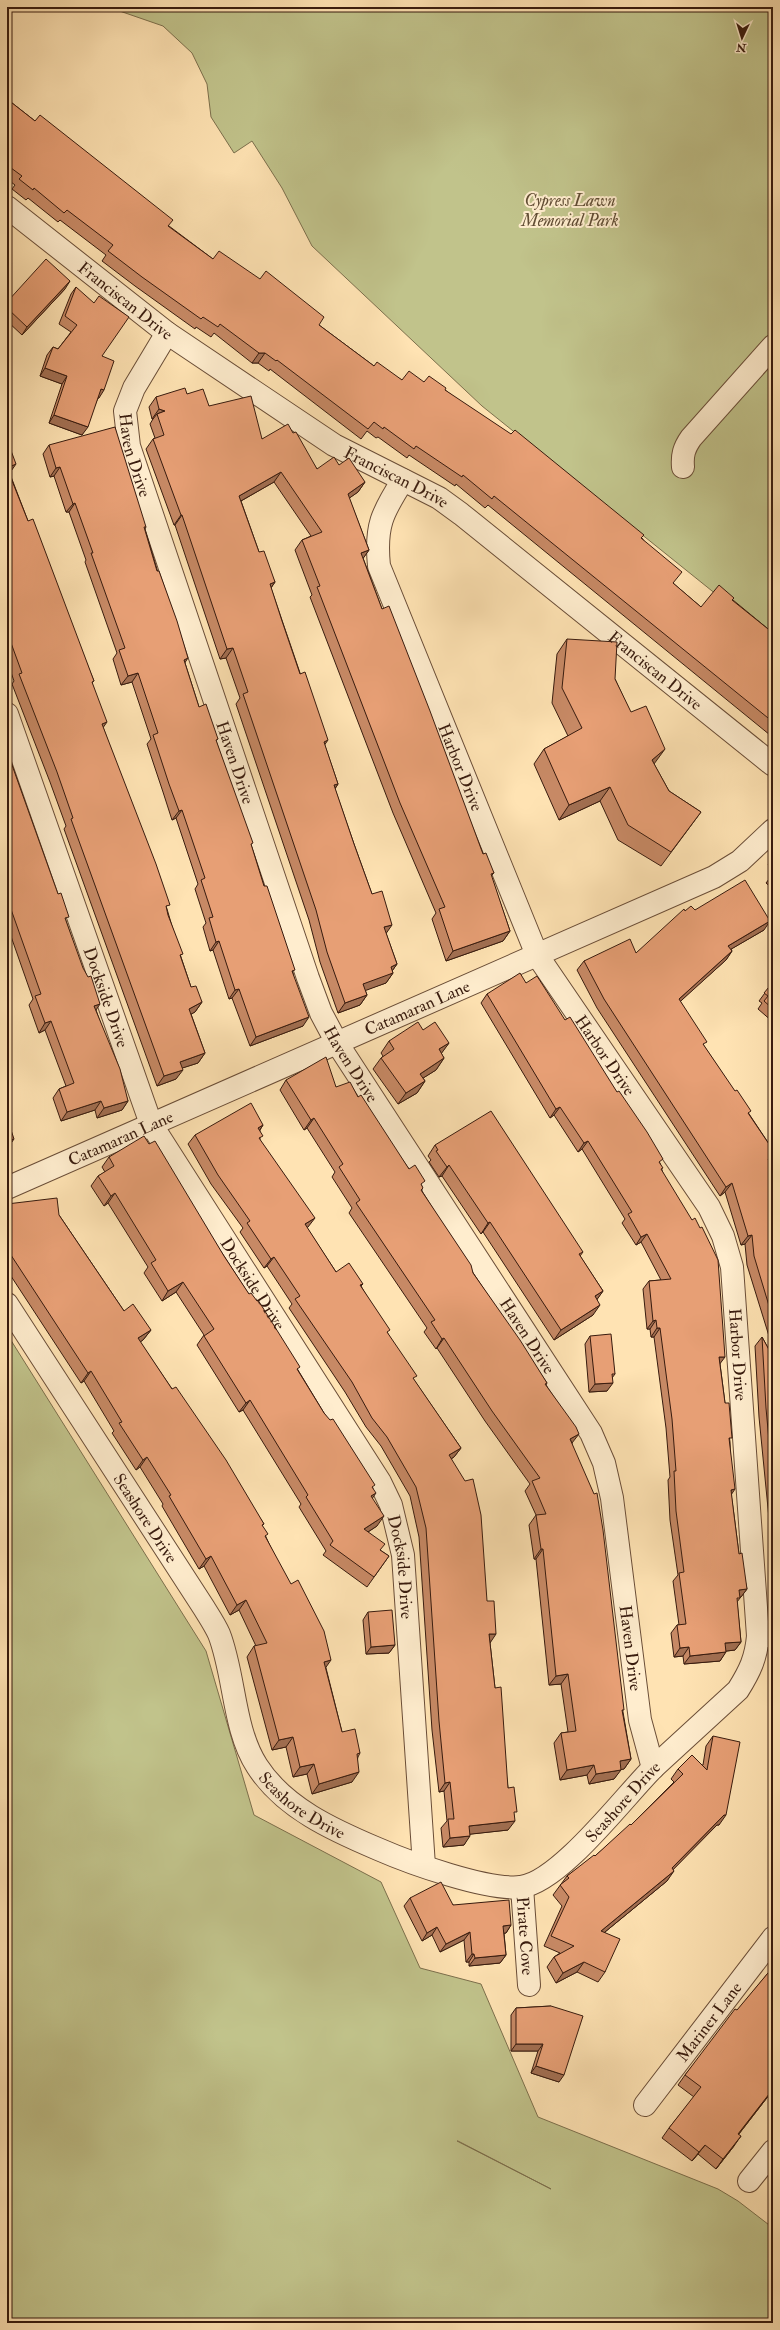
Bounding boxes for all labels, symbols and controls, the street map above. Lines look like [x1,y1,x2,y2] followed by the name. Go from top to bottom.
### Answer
[722,18,762,58] north arrow
[735,41,748,54] text: N
[521,190,618,231] park label: Cypress Lawn Memorial Park
[74,257,176,345] street label: Franciscan Drive
[114,412,155,500] street label: Haven Drive
[341,442,453,513] street label: Franciscan Drive
[604,627,706,715] street label: Franciscan Drive
[211,718,259,807] street label: Haven Drive
[433,721,487,814] street label: Harbor Drive
[79,944,133,1050] street label: Dockside Drive
[361,976,473,1040] street label: Catamaran Lane
[570,1011,640,1100] street label: Harbor Drive
[319,1023,383,1106] street label: Haven Drive
[65,1106,177,1171] street label: Catamaran Lane
[215,1234,290,1334] street label: Dockside Drive
[495,1294,560,1378] street label: Haven Drive
[724,1308,751,1402] street label: Harbor Drive
[109,1470,182,1567] street label: Seashore Drive
[383,1513,417,1620] street label: Dockside Drive
[615,1604,646,1692] street label: Haven Drive
[581,1757,665,1847] street label: Seashore Drive
[254,1768,348,1844] street label: Seashore Drive
[512,1896,538,1976] street label: Pirate Cove
[672,1978,747,2066] street label: Mariner Lane

